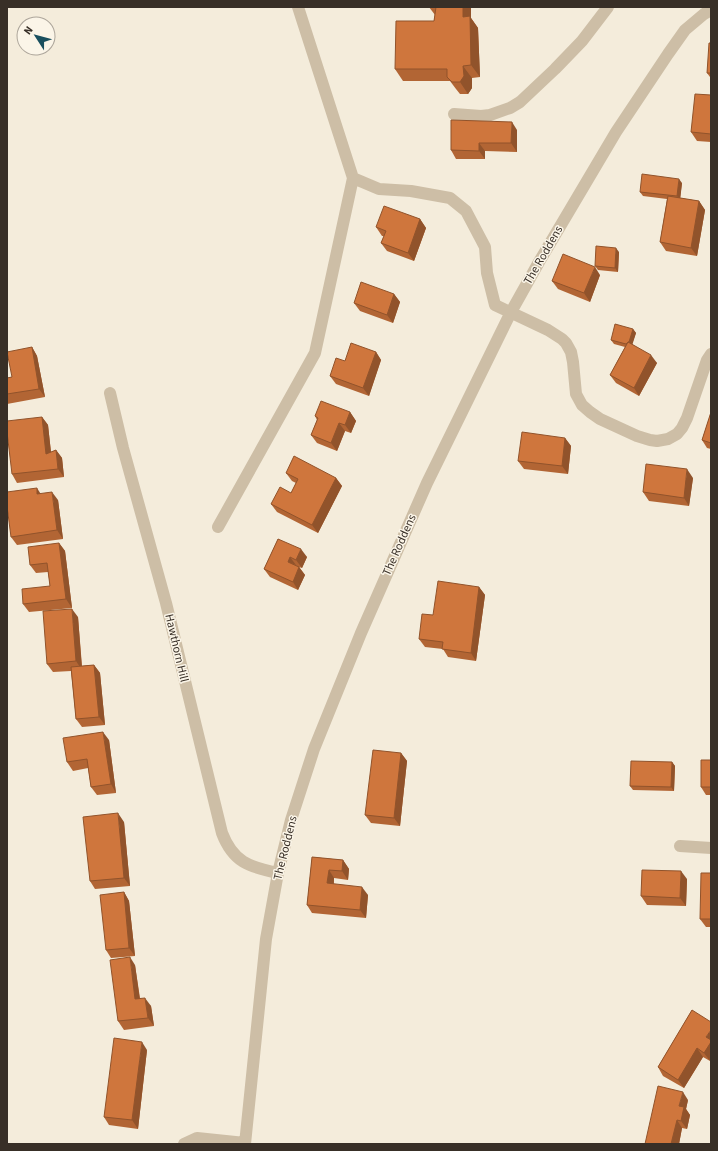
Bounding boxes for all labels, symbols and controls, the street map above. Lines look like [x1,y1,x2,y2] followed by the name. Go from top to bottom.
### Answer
[16,16,56,56] north arrow
[20,23,37,38] text: N
[520,223,567,288] street label: The Roddens
[378,512,421,579] street label: The Roddens
[160,612,193,684] street label: Hawthorn Hill
[269,814,302,882] street label: The Roddens

